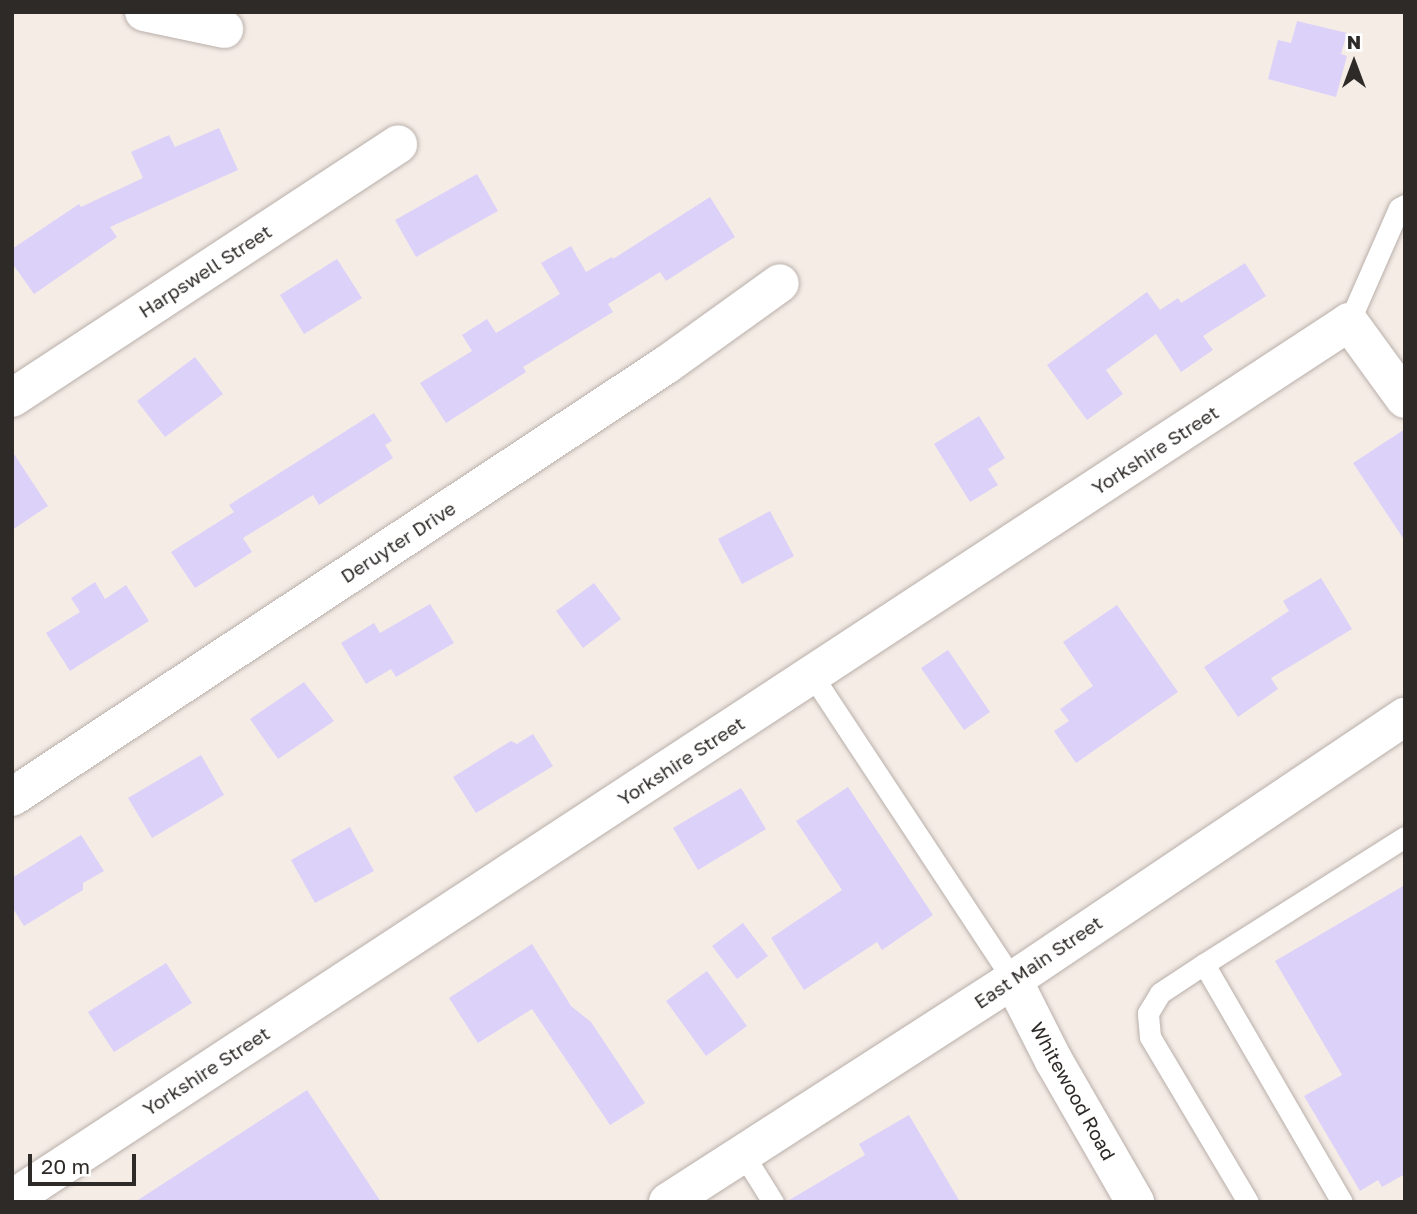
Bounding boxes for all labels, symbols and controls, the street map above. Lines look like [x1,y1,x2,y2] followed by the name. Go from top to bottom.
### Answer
[1319,28,1389,98] north arrow
[1347,30,1361,53] text: N
[134,220,276,322] street label: Harpswell Street
[1087,401,1223,499] street label: Yorkshire Street
[336,496,460,588] street label: Deruyter Drive
[613,712,749,810] street label: Yorkshire Street
[970,911,1106,1013] street label: East Main Street
[1026,1018,1120,1164] street label: Whitewood Road
[138,1022,274,1120] street label: Yorkshire Street
[32,1140,140,1184] scale bar
[41,1153,90,1179] text: 20 m

